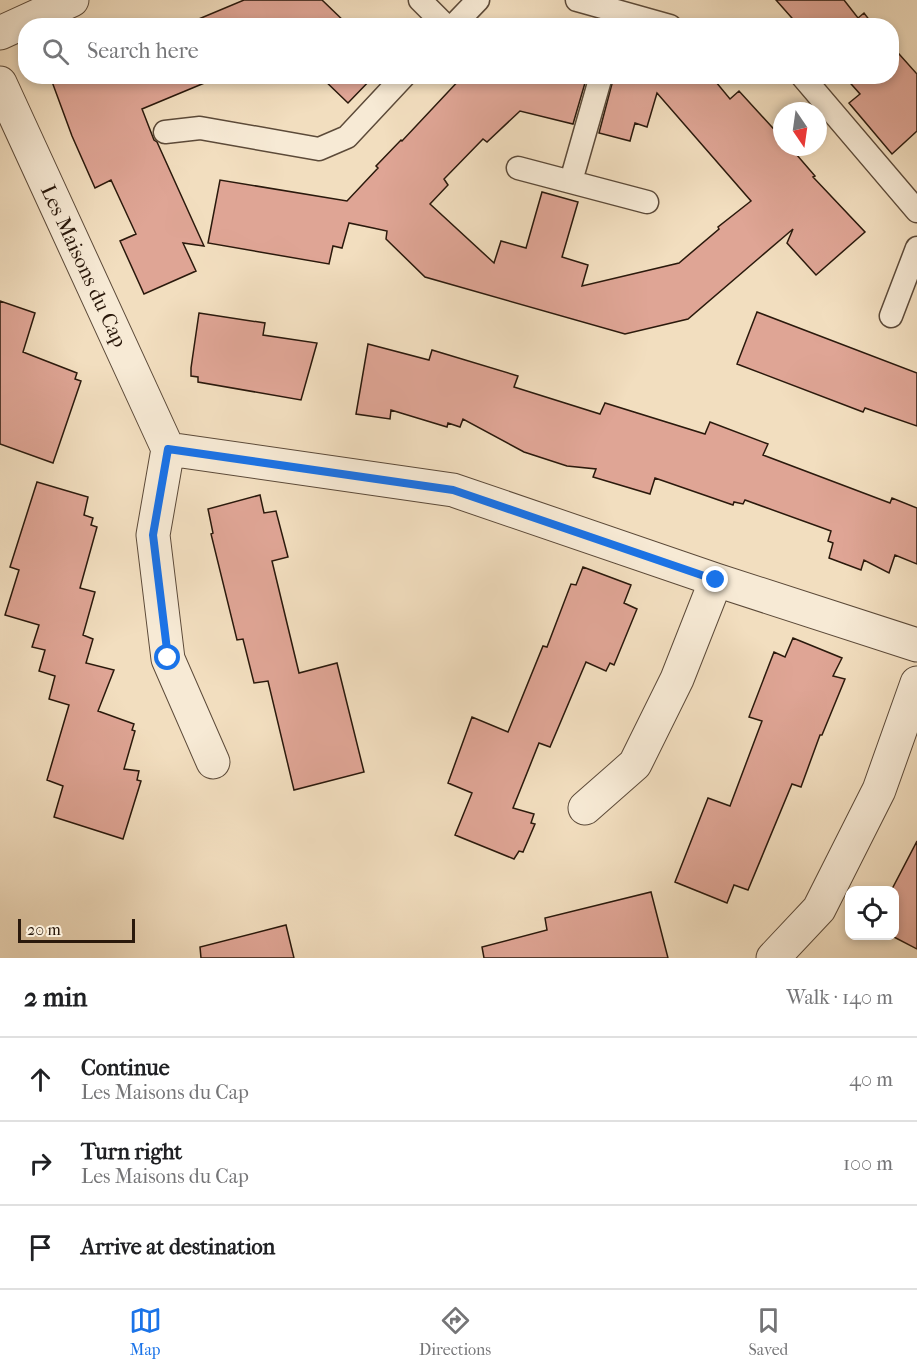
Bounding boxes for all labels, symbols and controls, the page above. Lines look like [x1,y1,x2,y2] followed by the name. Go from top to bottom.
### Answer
[18,18,899,84] search box
[39,35,72,68] icon: search
[87,38,199,64] text: Search here
[773,102,827,156] north arrow
[36,181,132,351] street label: Les Maisons du Cap
[702,566,728,592] route end
[154,644,180,670] route start
[845,886,899,940] map controls
[845,886,899,940] button: locate
[18,916,135,944] scale bar
[27,920,61,939] text: 20 m
[24,982,87,1013] text: 2 min
[786,986,893,1009] text: Walk · 140 m
[81,1055,170,1081] text: Continue
[24,1063,57,1096] icon: ahead
[849,1068,893,1091] text: 40 m
[81,1081,249,1104] text: Les Maisons du Cap
[81,1139,182,1165] text: Turn right
[24,1147,57,1180] icon: right
[843,1152,893,1175] text: 100 m
[81,1165,249,1188] text: Les Maisons du Cap
[24,1231,57,1264] icon: arrive
[81,1234,275,1260] text: Arrive at destination
[129,1304,162,1359] tab: Map
[419,1304,491,1359] tab: Directions
[749,1304,788,1359] tab: Saved

